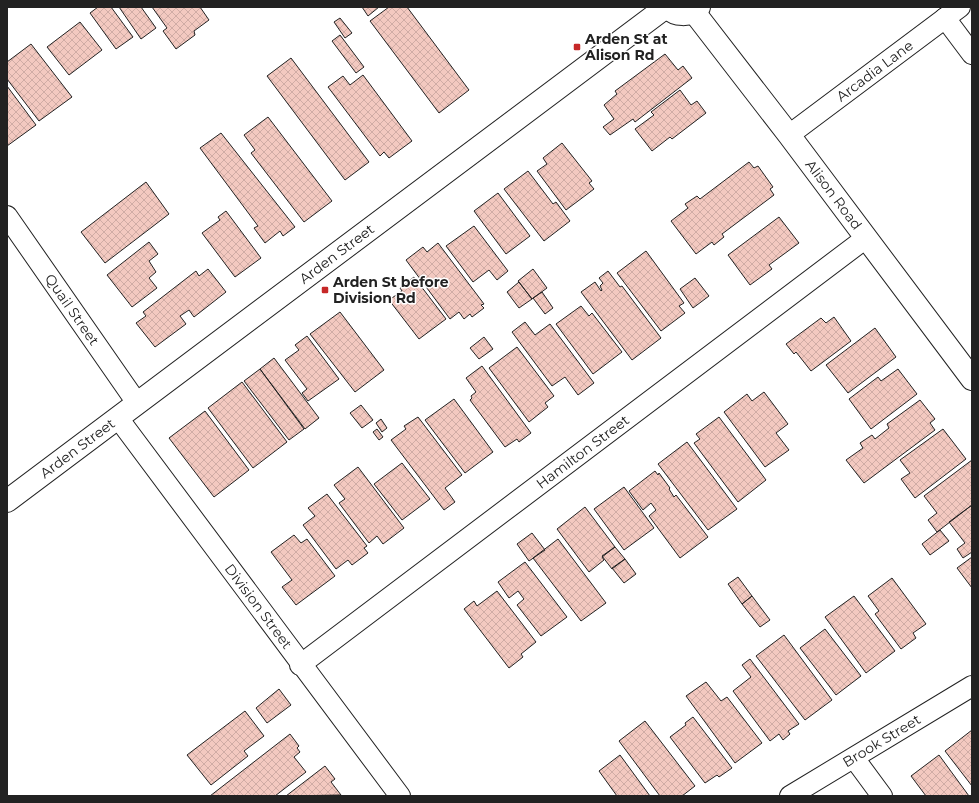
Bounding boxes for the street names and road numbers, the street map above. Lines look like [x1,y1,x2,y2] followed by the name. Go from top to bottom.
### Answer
[833,36,917,105] street label: Arcadia Lane
[802,156,866,233] street label: Alison Road
[296,220,378,288] street label: Arden Street
[41,270,103,349] street label: Quail Street
[533,411,633,493] street label: Hamilton Street
[36,414,119,482] street label: Arden Street
[221,560,296,653] street label: Division Street
[839,710,924,771] street label: Brook Street

